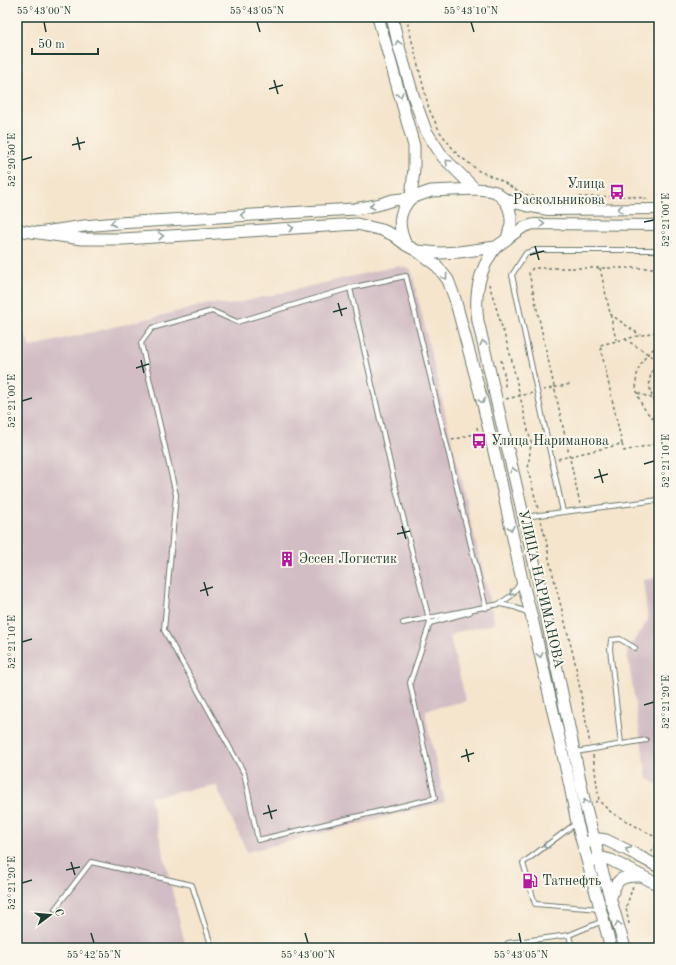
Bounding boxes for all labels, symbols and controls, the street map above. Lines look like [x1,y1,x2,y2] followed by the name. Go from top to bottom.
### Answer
[17,6,72,16] text: 55°43'00"N
[230,6,285,16] text: 55°43'05"N
[444,6,499,16] text: 55°43'10"N
[32,30,98,56] scale bar
[38,38,65,51] text: 50 m
[395,40,403,46] one-way arrow
[395,92,403,98] one-way arrow
[7,133,17,187] text: 52°20'50"E
[445,159,452,166] one-way arrow
[513,177,605,207] place label: Улица Раскольникова
[608,183,626,201] bus stop icon: Улица Раскольникова
[661,193,671,247] text: 52°21'00"E
[369,201,376,209] one-way arrow
[617,205,623,213] one-way arrow
[240,211,246,220] one-way arrow
[110,219,116,228] one-way arrow
[539,220,545,228] one-way arrow
[288,223,294,232] one-way arrow
[158,232,164,241] one-way arrow
[440,273,447,280] one-way arrow
[479,340,487,347] one-way arrow
[7,374,17,428] text: 52°21'00"E
[477,398,486,405] one-way arrow
[470,432,488,450] bus stop icon: Улица Нариманова
[491,434,609,448] place label: Улица Нариманова
[661,434,671,488] text: 52°21'10"E
[509,467,517,473] one-way arrow
[516,508,566,670] street label: УЛИЦА НАРИМАНОВА
[507,525,515,531] one-way arrow
[278,550,296,568] building icon: Эссен Логистик
[299,552,397,566] place label: Эссен Логистик
[509,588,517,596] one-way arrow
[7,615,17,669] text: 52°21'10"E
[536,652,544,658] one-way arrow
[661,675,671,729] text: 52°21'20"E
[581,799,590,806] one-way arrow
[543,841,550,849] one-way arrow
[624,847,632,855] one-way arrow
[7,856,17,910] text: 52°21'20"E
[521,872,539,890] fuel station icon: Татнефть
[542,874,602,889] place label: Татнефть
[30,895,70,935] north arrow
[52,908,64,918] text: С
[614,921,622,928] one-way arrow
[67,950,122,960] text: 55°42'55"N
[281,950,336,960] text: 55°43'00"N
[494,950,549,960] text: 55°43'05"N

